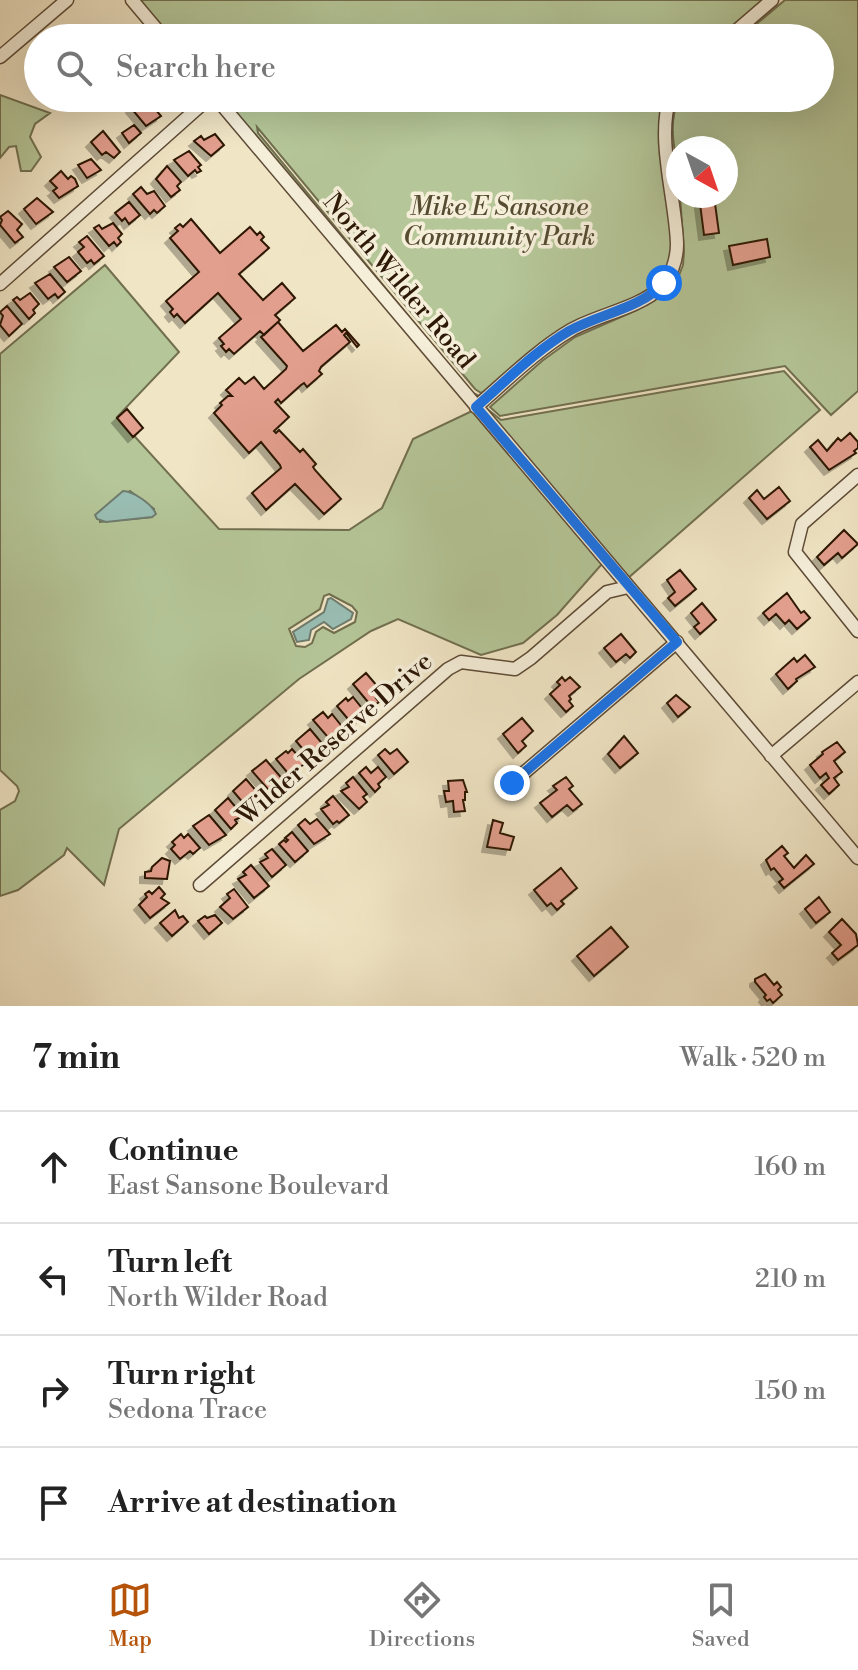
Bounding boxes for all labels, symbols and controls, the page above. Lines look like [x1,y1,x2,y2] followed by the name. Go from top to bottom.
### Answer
[24,24,834,112] search box
[52,46,96,90] icon: search
[116,49,276,87] text: Search here
[666,136,738,208] north arrow
[316,187,482,376] street label: North Wilder Road
[403,191,595,253] park label: Mike E Sansone Community Park
[646,265,682,301] route start
[230,645,439,833] street label: Wilder Reserve Drive
[494,765,530,801] route end
[32,1037,120,1079] text: 7 min
[680,1042,826,1074] text: Walk · 520 m
[108,1132,239,1170] text: Continue
[32,1145,76,1189] icon: ahead
[755,1151,826,1183] text: 160 m
[108,1170,389,1202] text: East Sansone Boulevard
[108,1244,232,1282] text: Turn left
[32,1257,76,1301] icon: left
[755,1263,826,1295] text: 210 m
[108,1282,328,1314] text: North Wilder Road
[108,1356,255,1394] text: Turn right
[32,1369,76,1413] icon: right
[755,1375,826,1407] text: 150 m
[108,1394,267,1426] text: Sedona Trace
[32,1481,76,1525] icon: arrive
[108,1484,397,1522] text: Arrive at destination
[108,1578,152,1653] tab: Map
[369,1578,475,1653] tab: Directions
[692,1578,750,1653] tab: Saved

